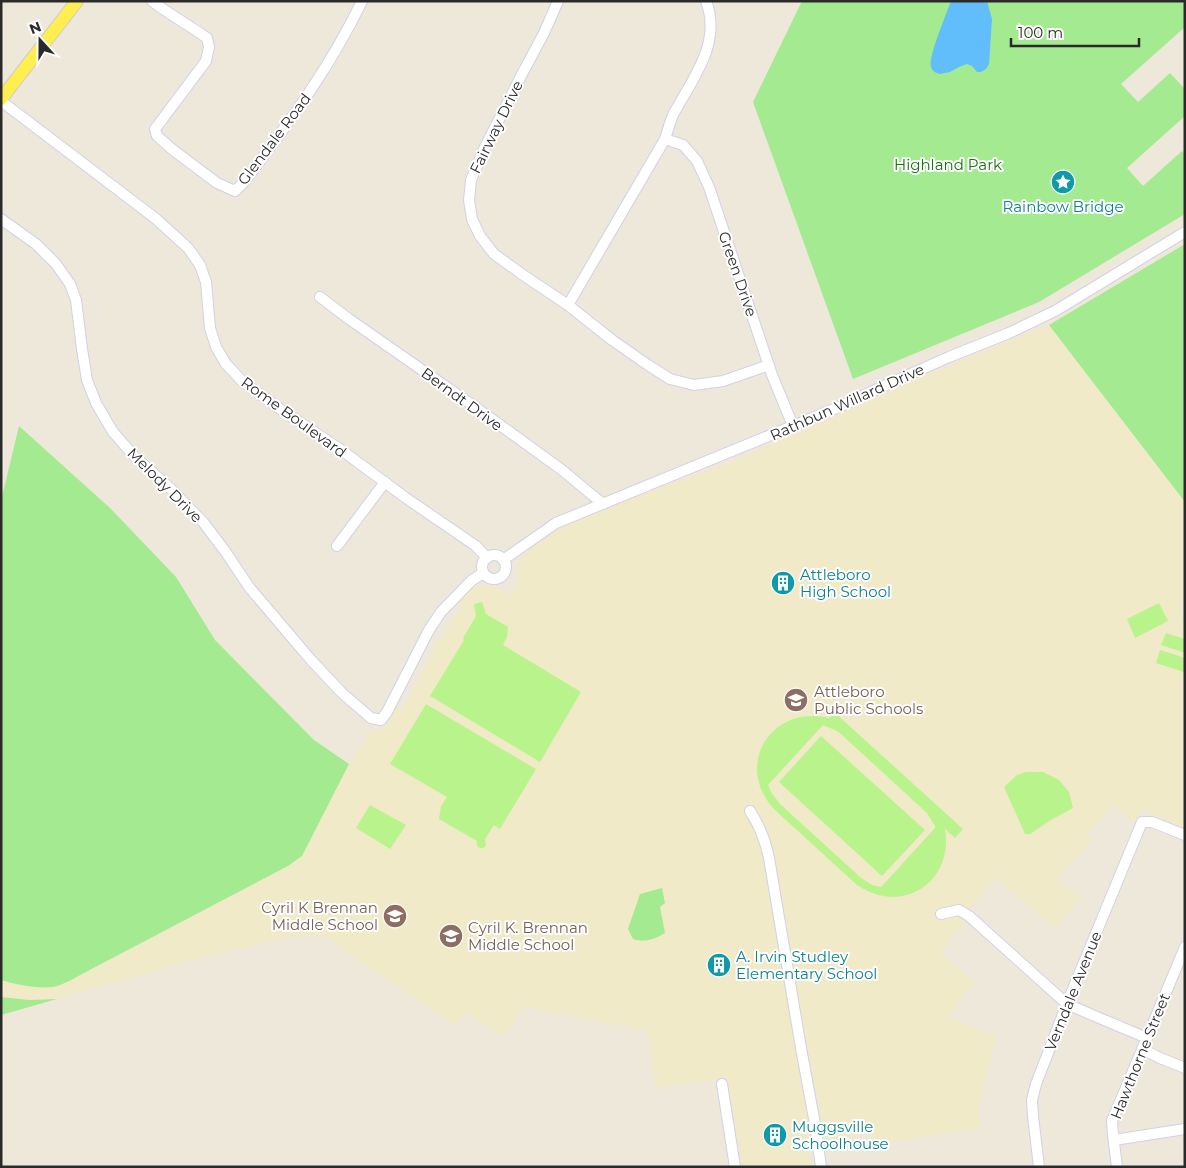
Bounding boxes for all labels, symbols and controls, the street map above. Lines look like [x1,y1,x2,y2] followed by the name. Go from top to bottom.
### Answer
[15,15,65,65] north arrow
[1011,15,1138,47] scale bar
[27,17,44,38] text: N
[1018,23,1063,42] text: 100 m
[465,77,527,177] street label: Fairway Drive
[233,89,315,189] street label: Glendale Road
[894,155,1002,174] park label: Highland Park
[1050,169,1076,195] place icon: Rainbow Bridge
[1002,197,1124,216] place label: Rainbow Bridge
[715,229,761,319] street label: Green Drive
[767,359,927,445] street label: Rathbun Willard Drive
[418,363,506,435] street label: Berndt Drive
[238,372,350,462] street label: Rome Boulevard
[124,444,206,526] street label: Melody Drive
[800,565,891,601] place label: Attleboro High School
[770,570,796,596] building icon: Attleboro High School
[814,682,923,718] place label: Attleboro Public Schools
[783,687,809,713] school or university icon: Attleboro Public Schools
[261,898,378,934] place label: Cyril K Brennan Middle School
[382,903,408,929] school or university icon: Cyril K Brennan Middle School
[468,918,588,954] place label: Cyril K. Brennan Middle School
[438,923,464,949] school or university icon: Cyril K. Brennan Middle School
[1040,928,1106,1054] street label: Verndale Avenue
[736,947,877,983] place label: A. Irvin Studley Elementary School
[706,952,732,978] building icon: A. Irvin Studley Elementary School
[1106,990,1174,1122] street label: Hawthorne Street
[792,1117,889,1153] place label: Muggsville Schoolhouse
[762,1122,788,1148] building icon: Muggsville Schoolhouse

